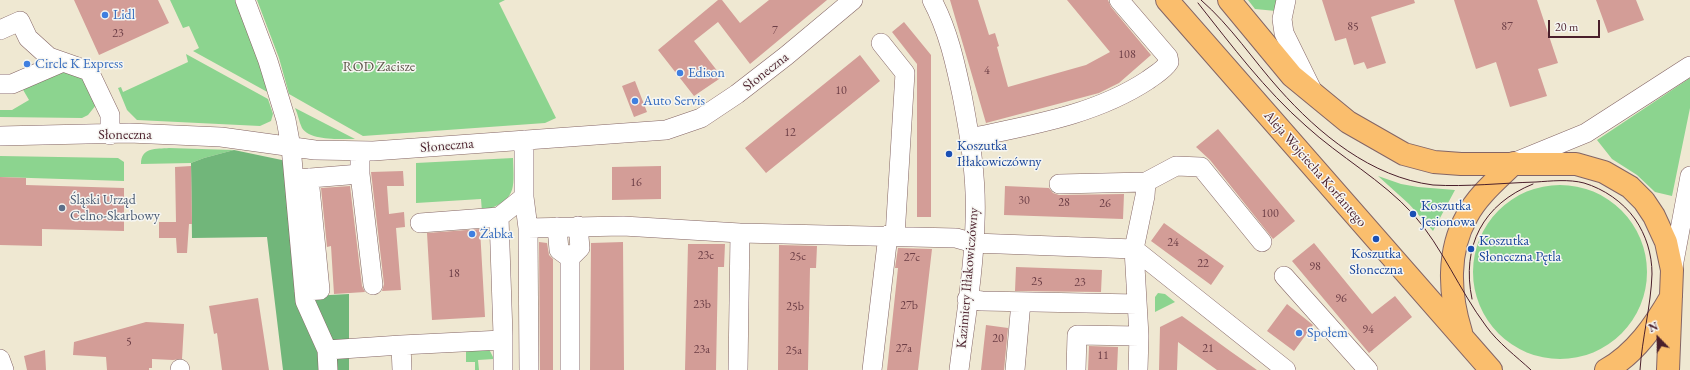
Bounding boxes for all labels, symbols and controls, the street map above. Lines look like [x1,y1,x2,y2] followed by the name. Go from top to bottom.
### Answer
[113,7,135,23] place label: Lidl
[100,10,110,20] marker: Lidl
[1550,12,1602,38] scale bar
[1555,19,1578,35] text: 20 m
[1347,20,1359,34] house number: 85
[1501,20,1513,34] house number: 87
[772,24,778,38] house number: 7
[112,27,124,41] house number: 23
[1118,48,1136,62] house number: 108
[740,49,792,95] street label: Słoneczna
[35,56,123,72] place label: Circle K Express
[22,59,32,69] marker: Circle K Express
[343,59,415,75] park label: ROD Zacisze
[984,64,990,78] house number: 4
[688,65,725,81] place label: Edison
[675,68,685,78] marker: Edison
[835,84,847,98] house number: 10
[643,93,705,109] place label: Auto Servis
[630,96,640,106] marker: Auto Servis
[1260,107,1370,231] street label: Aleja Wojciecha Korfantego
[784,126,796,140] house number: 12
[98,127,152,143] street label: Słoneczna
[420,135,474,157] street label: Słoneczna
[957,138,1041,170] place label: Koszutka Iłłakowiczówny
[944,149,954,159] marker: Koszutka Iłłakowiczówny
[630,176,642,190] house number: 16
[70,192,160,224] place label: Śląski Urząd Celno-Skarbowy
[1018,194,1030,208] house number: 30
[1058,196,1070,210] house number: 28
[1099,197,1111,211] house number: 26
[1421,198,1475,230] place label: Koszutka Jesionowa
[57,203,67,213] marker: Śląski Urząd Celno-Skarbowy
[953,207,983,349] street label: Kazimiery Iłłakowiczówny
[1261,207,1279,221] house number: 100
[1408,209,1418,219] marker: Koszutka Jesionowa
[480,226,513,242] place label: Żabka
[467,229,477,239] marker: Żabka
[1479,233,1561,266] place label: Koszutka Słoneczna Pętla
[1371,234,1381,244] marker: Koszutka Słoneczna
[1167,236,1179,250] house number: 24
[1466,244,1476,254] marker: Koszutka Słoneczna Pętla
[1349,246,1403,278] place label: Koszutka Słoneczna
[698,249,714,263] house number: 23c
[790,250,806,264] house number: 25c
[904,251,920,265] house number: 27c
[1197,257,1209,271] house number: 22
[1309,260,1321,274] house number: 98
[448,267,460,281] house number: 18
[1031,275,1043,289] house number: 25
[1074,276,1086,290] house number: 23
[1335,292,1347,306] house number: 96
[693,298,711,312] house number: 23b
[900,299,918,313] house number: 27b
[786,300,804,314] house number: 25b
[1638,318,1678,358] north arrow
[1646,319,1660,335] text: N
[1362,323,1374,337] house number: 94
[1307,325,1348,341] place label: Społem
[1294,328,1304,338] marker: Społem
[992,332,1004,346] house number: 20
[126,335,132,349] house number: 5
[896,342,912,356] house number: 27a
[1202,342,1214,356] house number: 21
[694,343,710,357] house number: 23a
[786,344,802,358] house number: 25a
[1097,349,1109,363] house number: 11

